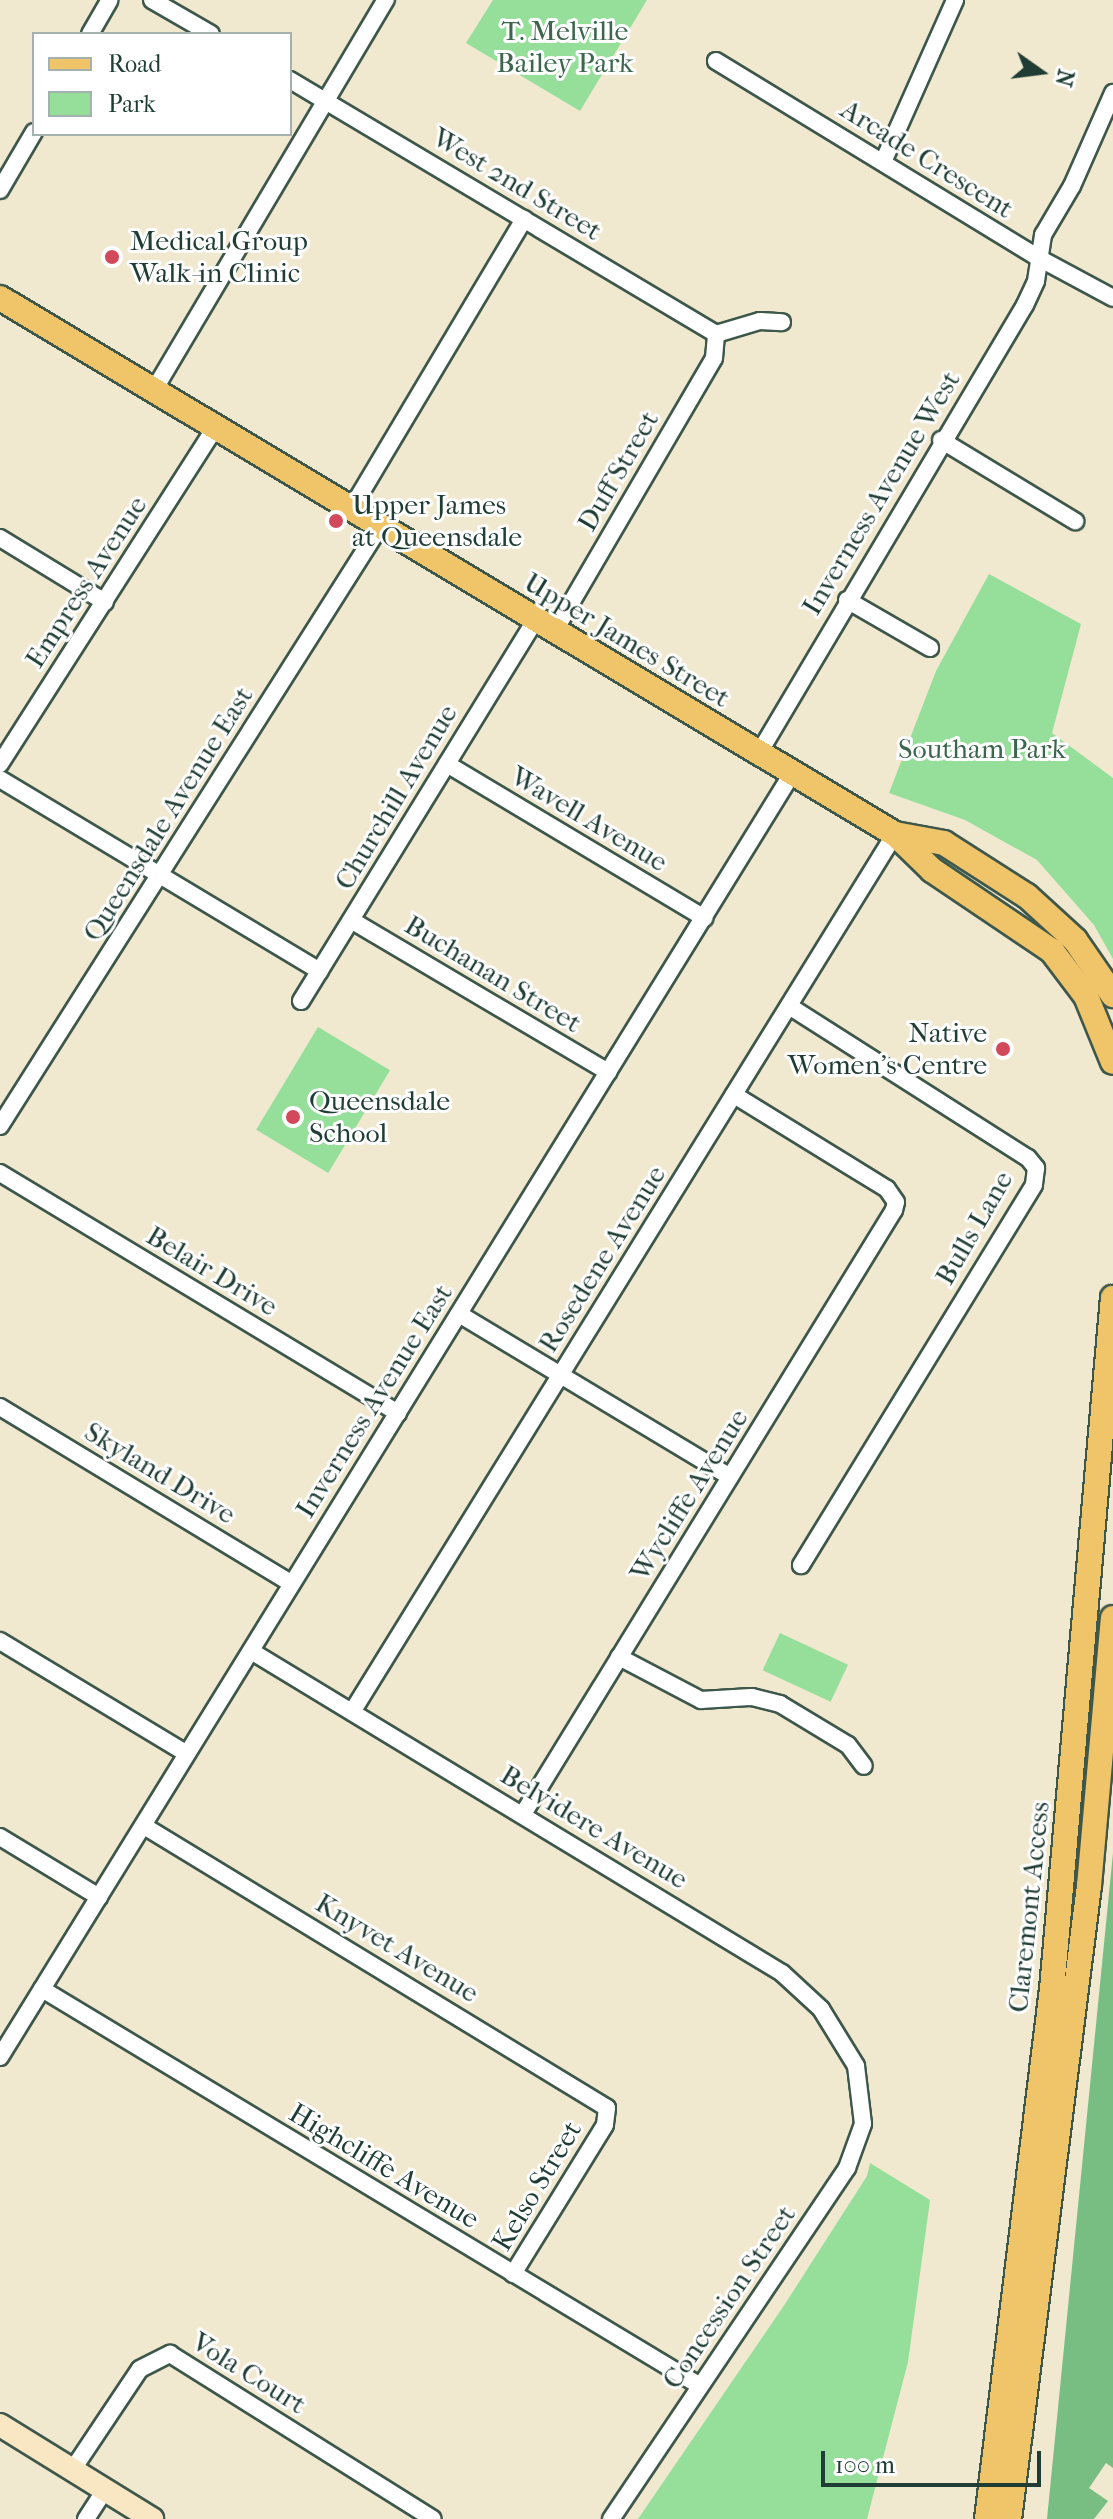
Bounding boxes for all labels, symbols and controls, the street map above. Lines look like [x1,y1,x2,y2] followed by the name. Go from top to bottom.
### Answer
[497,14,633,80] park label: T. Melville Bailey Park
[32,32,292,136] legend
[1001,32,1081,112] north arrow
[108,50,161,78] text: Road
[1050,67,1079,89] text: N
[108,90,156,118] text: Park
[834,92,1020,226] street label: Arcade Crescent
[426,120,608,248] street label: West 2nd Street
[130,224,308,290] place label: Medical Group Walk-in Clinic
[101,246,123,268] marker: Medical Group Walk-in Clinic
[795,365,967,621] street label: Inverness Avenue West
[570,405,666,537] street label: Duff Street
[352,488,522,554] place label: Upper James at Queensdale
[18,490,154,674] street label: Empress Avenue
[327,512,345,530] marker: Upper James at Queensdale
[518,565,736,715] street label: Upper James Street
[76,680,260,948] street label: Queensdale Avenue East
[328,698,464,896] street label: Churchill Avenue
[898,732,1066,766] park label: Southam Park
[504,759,674,879] street label: Wavell Avenue
[399,908,587,1040] street label: Buchanan Street
[788,1016,987,1082] place label: Native Women's Centre
[994,1040,1012,1058] marker: Native Women's Centre
[309,1084,450,1150] place label: Queensdale School
[284,1108,302,1126] marker: Queensdale School
[531,1159,673,1359] street label: Rosedene Avenue
[928,1165,1020,1291] street label: Bulls Lane
[140,1219,284,1323] street label: Belair Drive
[288,1278,460,1524] street label: Inverness Avenue East
[623,1403,755,1587] street label: Wycliffe Avenue
[78,1415,242,1531] street label: Skyland Drive
[494,1758,694,1896] street label: Belvidere Avenue
[1001,1800,1057,2014] street label: Claremont Access
[309,1886,485,2010] street label: Knyvet Avenue
[283,2096,485,2236] street label: Highcliffe Avenue
[485,2115,589,2257] street label: Kelso Street
[655,2199,803,2395] street label: Concession Street
[186,2325,312,2421] street label: Vola Court
[825,2435,1045,2485] scale bar
[835,2451,895,2479] text: 100 m

